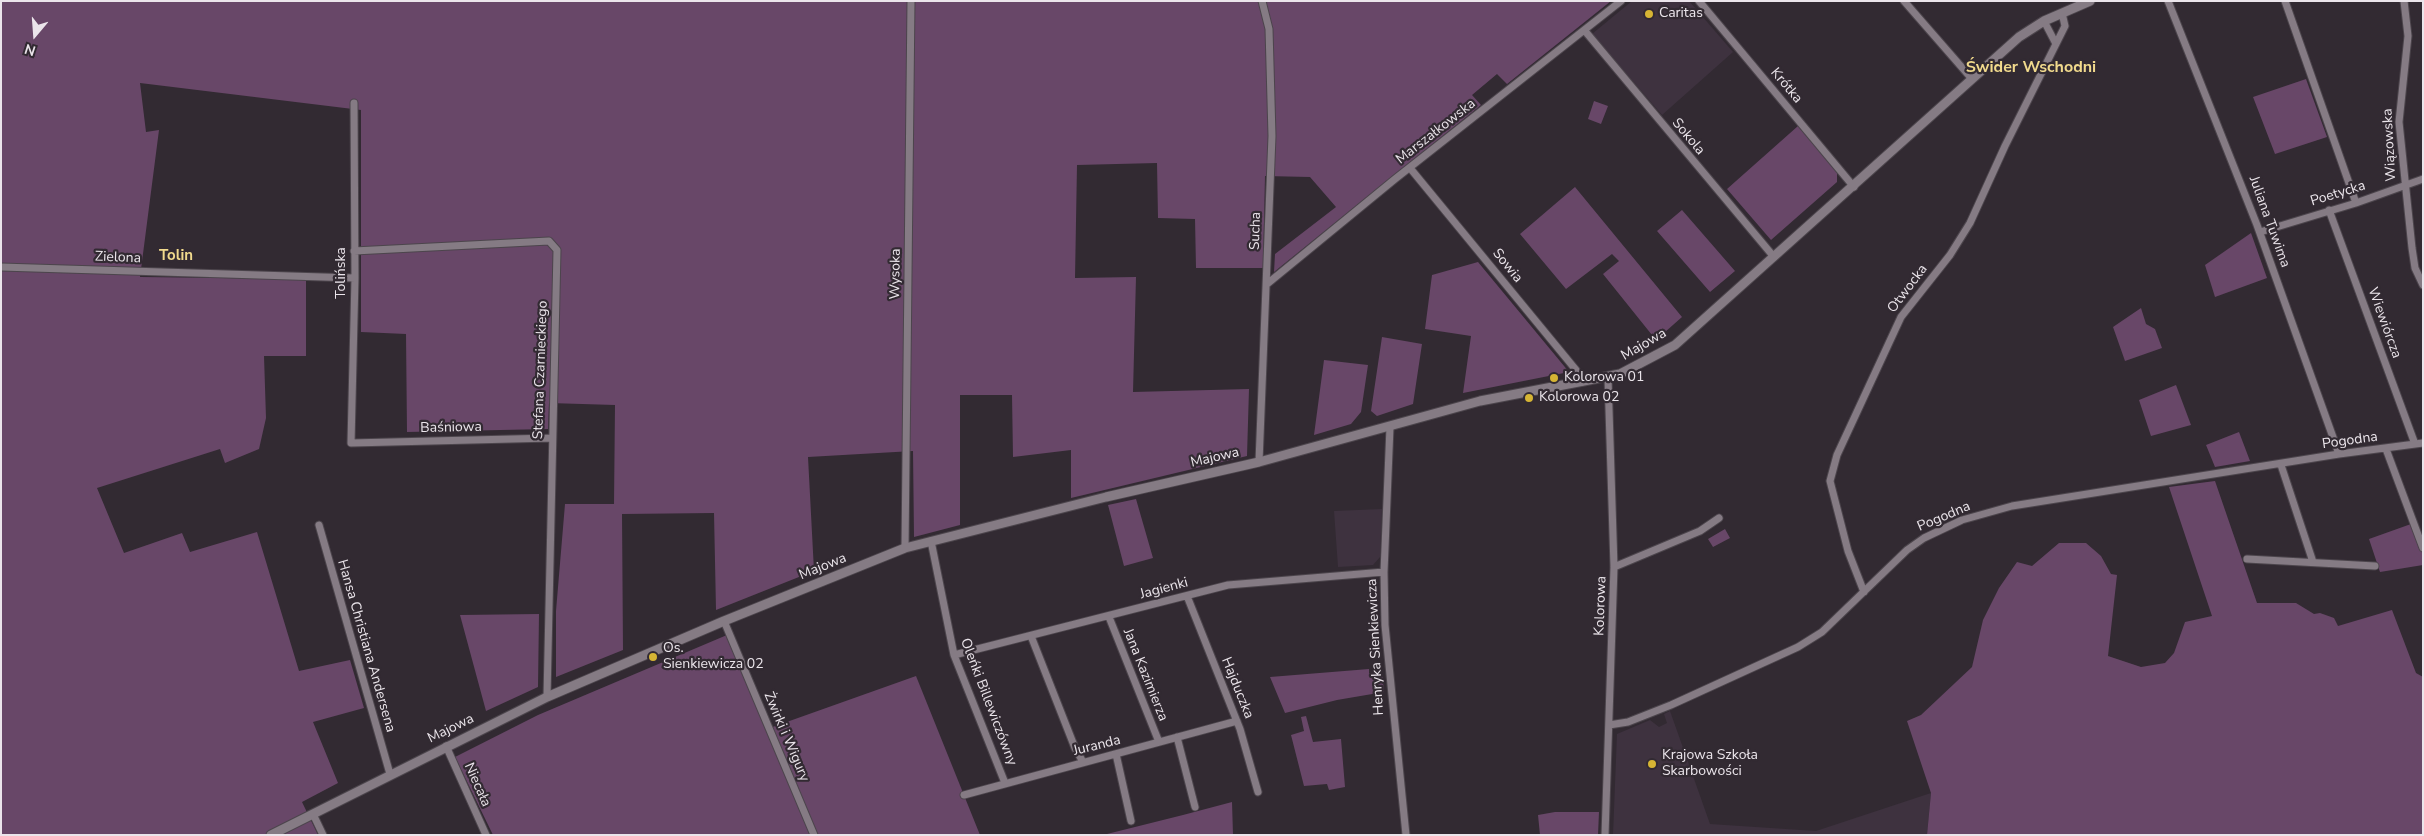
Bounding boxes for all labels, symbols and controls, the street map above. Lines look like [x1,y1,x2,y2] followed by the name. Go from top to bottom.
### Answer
[1659,6,1703,22] place label: Caritas
[1643,8,1655,20] marker: Caritas
[10,10,60,60] north arrow
[22,39,38,60] text: N
[1966,58,2096,78] district label: Świder Wschodni
[1767,65,1805,107] street label: Krótka
[1393,96,1479,168] street label: Marszałkowska
[2380,108,2400,182] street label: Wiązowska
[1668,115,1708,159] street label: Sokola
[2245,174,2293,270] street label: Juliana Tuwima
[2308,178,2368,210] street label: Poetycka
[1247,212,1265,250] street label: Sucha
[1488,246,1526,286] street label: Sowia
[159,247,193,265] district label: Tolin
[334,247,350,299] street label: Tolińska
[887,248,905,300] street label: Wysoka
[95,249,141,267] street label: Zielona
[1884,262,1932,316] street label: Otwocka
[2363,285,2405,361] street label: Wiewiórcza
[530,300,552,440] street label: Stefana Czarnieckiego
[1618,325,1670,365] street label: Majowa
[1564,370,1644,386] place label: Kolorowa 01
[1548,372,1560,384] marker: Kolorowa 01
[1539,390,1619,406] place label: Kolorowa 02
[1523,392,1535,404] marker: Kolorowa 02
[420,419,482,437] street label: Baśniowa
[2321,429,2379,453] street label: Pogodna
[1189,444,1241,472] street label: Majowa
[1915,498,1973,536] street label: Pogodna
[797,550,849,584] street label: Majowa
[333,558,399,734] street label: Hansa Christiana Andersena
[1138,575,1190,603] street label: Jagienki
[1592,576,1610,636] street label: Kolorowa
[1364,578,1388,716] street label: Henryka Sienkiewicza
[1119,626,1171,724] street label: Jana Kazimierza
[956,636,1020,768] street label: Oleńki Billewiczówny
[663,641,764,674] place label: Os. Sienkiewicza 02
[647,651,659,663] marker: Os. Sienkiewicza 02
[1217,655,1257,721] street label: Hajduczka
[760,690,812,784] street label: Żwirki i Wigury
[425,711,477,747] street label: Majowa
[1072,732,1122,760] street label: Juranda
[1662,748,1758,780] place label: Krajowa Szkoła Skarbowości
[1646,758,1658,770] marker: Krajowa Szkoła Skarbowości
[460,760,494,810] street label: Niecała

